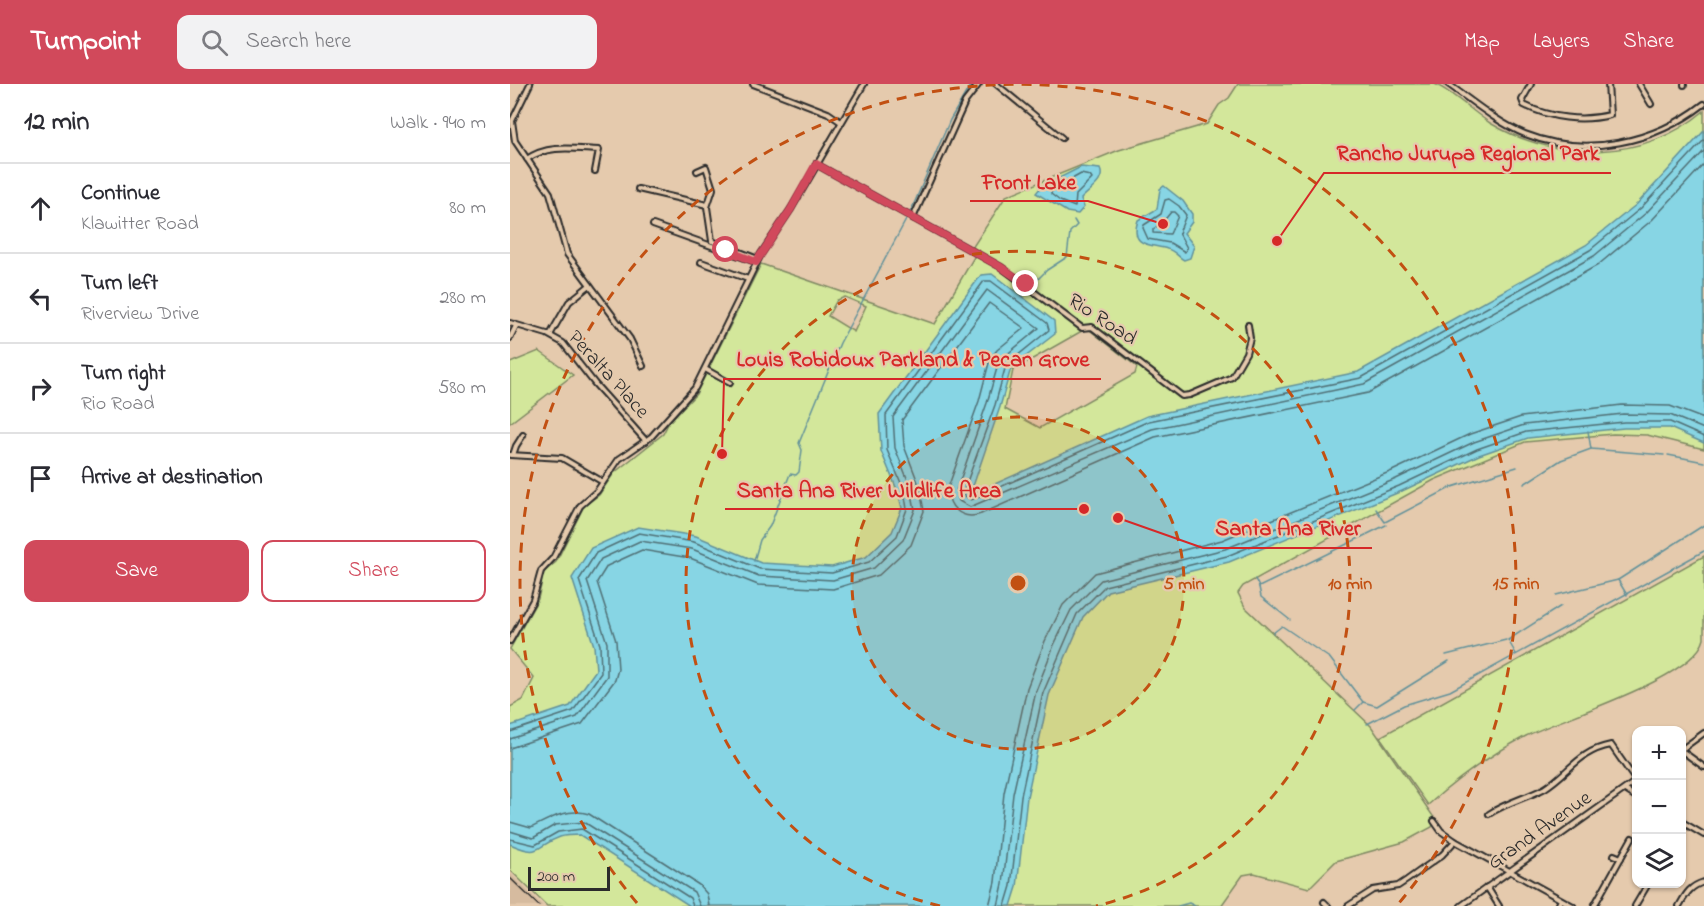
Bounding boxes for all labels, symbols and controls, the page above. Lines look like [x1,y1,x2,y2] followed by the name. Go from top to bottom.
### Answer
[177,15,597,69] search box
[30,22,141,63] text: Turnpoint
[198,26,231,59] icon: search
[246,26,351,58] text: Search here
[1464,27,1500,57] text: Map
[1533,27,1590,57] text: Layers
[1623,27,1674,57] text: Share
[24,104,89,142] text: 12 min
[390,109,486,138] text: Walk · 940 m
[1324,133,1611,173] callout: Rancho Jurupa Regional Park
[1337,139,1601,172] text: Rancho Jurupa Regional Park
[970,161,1088,201] callout: Front Lake
[981,168,1077,200] text: Front Lake
[81,178,160,210] text: Continue
[24,192,57,225] icon: ahead
[449,194,486,223] text: 80 m
[81,210,199,239] text: Klawitter Road
[712,236,738,262] route start
[81,268,158,300] text: Turn left
[1012,270,1038,296] route end
[24,282,57,315] icon: left
[439,284,486,313] text: 280 m
[1061,286,1143,354] street label: Rio Road
[81,300,199,329] text: Riverview Drive
[560,324,656,426] street label: Peralta Place
[724,339,1101,379] callout: Louis Robidoux Parkland & Pecan Grove
[737,345,1091,377] text: Louis Robidoux Parkland & Pecan Grove
[81,358,166,390] text: Turn right
[24,372,57,405] icon: right
[438,374,486,403] text: 580 m
[81,390,155,419] text: Rio Road
[24,462,57,495] icon: arrive
[81,462,263,494] text: Arrive at destination
[725,469,1014,509] callout: Santa Ana River Wildlife Area
[737,476,1001,508] text: Santa Ana River Wildlife Area
[1203,508,1372,548] callout: Santa Ana River
[1215,514,1362,546] text: Santa Ana River
[24,540,249,602] button: Save
[261,540,486,602] button: Share
[1164,572,1205,598] text: 5 min
[1328,572,1372,598] text: 10 min
[1493,572,1539,598] text: 15 min
[1008,573,1028,593] centre of rings
[1632,726,1686,888] map controls
[1632,726,1686,780] button: +
[1632,780,1686,834] button: −
[1482,784,1599,878] street label: Grand Avenue
[1632,834,1686,888] button: layers
[528,864,610,892] scale bar
[537,865,575,889] text: 200 m

